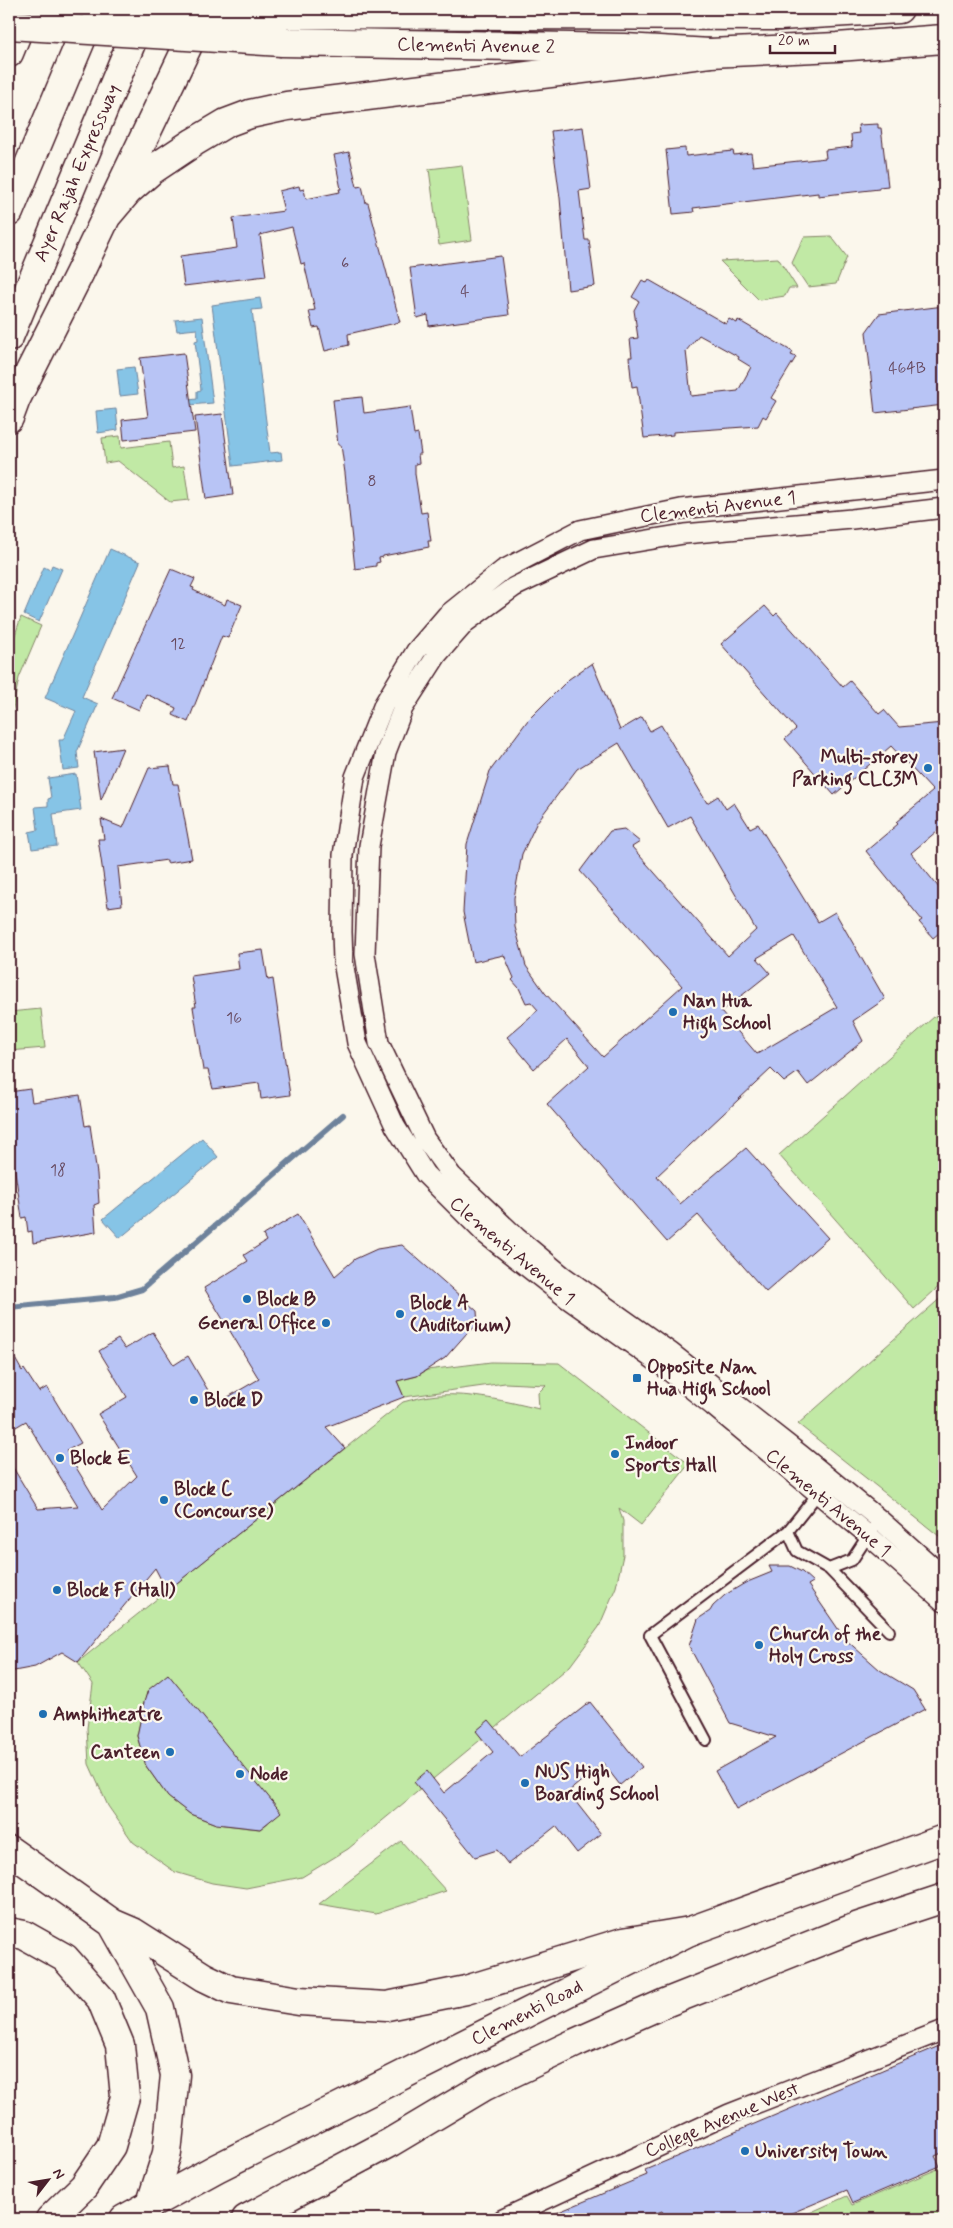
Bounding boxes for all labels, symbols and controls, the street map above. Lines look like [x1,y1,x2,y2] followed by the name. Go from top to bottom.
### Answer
[770,22,836,54] scale bar
[778,31,810,51] text: 20 m
[397,32,555,60] street label: Clementi Avenue 2
[28,80,127,266] street label: Ayer Rajah Expressway
[341,253,349,274] house number: 6
[460,281,470,302] house number: 4
[888,358,926,379] house number: 464B
[367,471,377,492] house number: 8
[639,485,797,529] street label: Clementi Avenue 1
[170,634,186,655] house number: 12
[792,745,918,795] place label: Multi-storey Parking CLC3M
[922,762,934,774] marker: Multi-storey Parking CLC3M
[683,989,772,1039] place label: Nan Hua High School
[667,1006,679,1018] marker: Nan Hua High School
[226,1008,242,1029] house number: 16
[50,1160,66,1181] house number: 18
[444,1191,580,1311] street label: Clementi Avenue 1
[257,1287,316,1312] place label: Block B
[410,1291,511,1338] place label: Block A (Auditorium)
[241,1293,253,1305] marker: Block B
[394,1308,406,1320] marker: Block A (Auditorium)
[198,1311,317,1336] place label: General Office
[320,1317,332,1329] marker: General Office
[647,1355,771,1405] place label: Opposite Nan Hua High School
[631,1372,643,1384] marker: Opposite Nan Hua High School
[204,1388,263,1413] place label: Block D
[188,1394,200,1406] marker: Block D
[625,1431,717,1478] place label: Indoor Sports Hall
[760,1443,896,1563] street label: Clementi Avenue 1
[70,1446,131,1471] place label: Block E
[609,1448,621,1460] marker: Indoor Sports Hall
[54,1452,66,1464] marker: Block E
[174,1477,274,1524] place label: Block C (Concourse)
[158,1494,170,1506] marker: Block C (Concourse)
[67,1578,176,1603] place label: Block F (Hall)
[51,1584,63,1596] marker: Block F (Hall)
[769,1622,882,1669] place label: Church of the Holy Cross
[753,1639,765,1651] marker: Church of the Holy Cross
[53,1702,163,1727] place label: Amphitheatre
[37,1708,49,1720] marker: Amphitheatre
[90,1740,160,1765] place label: Canteen
[164,1746,176,1758] marker: Canteen
[535,1760,659,1810] place label: NUS High Boarding School
[250,1762,288,1787] place label: Node
[234,1768,246,1780] marker: Node
[519,1777,531,1789] marker: NUS High Boarding School
[467,1974,587,2052] street label: Clementi Road
[641,2076,803,2165] street label: College Avenue West
[755,2139,887,2164] place label: University Town
[739,2145,751,2157] marker: University Town
[22,2156,72,2206] north arrow
[48,2165,68,2182] text: N

